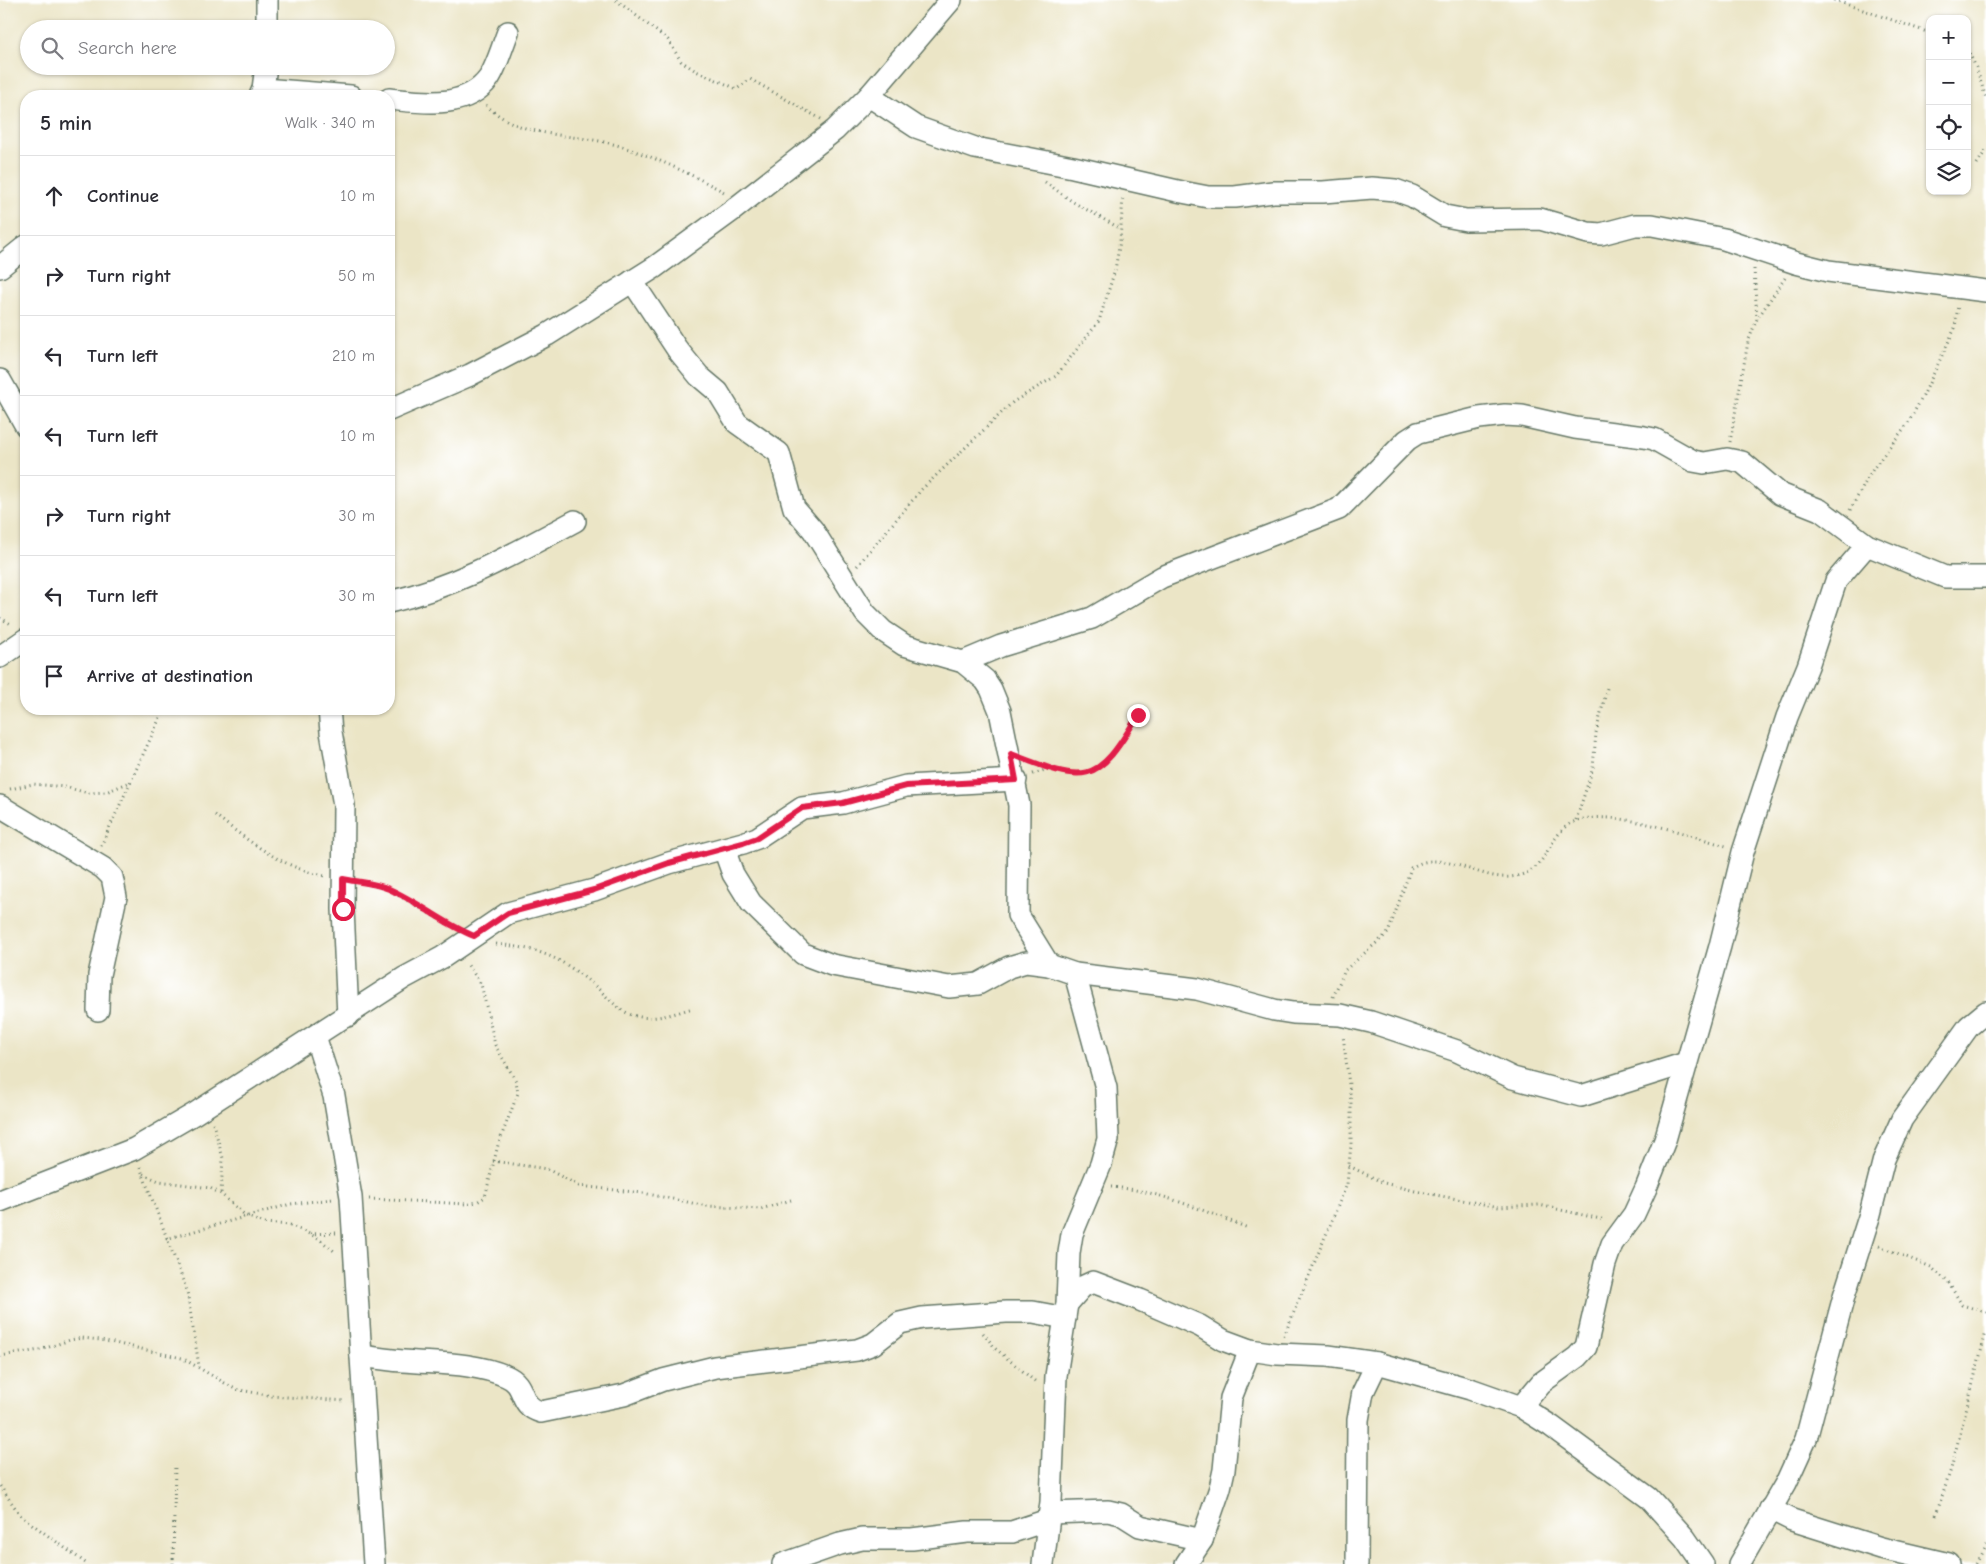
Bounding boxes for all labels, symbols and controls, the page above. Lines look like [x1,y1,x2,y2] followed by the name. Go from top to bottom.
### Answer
[1926,15,1971,195] map controls
[1926,15,1971,60] button: +
[20,20,395,75] search box
[38,34,66,62] icon: search
[78,37,177,59] text: Search here
[1926,60,1971,105] button: −
[1926,105,1971,150] button: locate
[40,111,92,135] text: 5 min
[285,114,375,132] text: Walk · 340 m
[1926,150,1971,195] button: layers
[40,182,68,210] icon: ahead
[87,185,159,207] text: Continue
[340,187,375,205] text: 10 m
[40,262,68,290] icon: right
[87,265,171,287] text: Turn right
[338,267,375,285] text: 50 m
[40,342,68,370] icon: left
[87,345,158,367] text: Turn left
[332,347,375,365] text: 210 m
[40,422,68,450] icon: left
[87,425,158,447] text: Turn left
[340,427,375,445] text: 10 m
[40,502,68,530] icon: right
[87,505,171,527] text: Turn right
[339,507,375,525] text: 30 m
[40,582,68,610] icon: left
[87,585,158,607] text: Turn left
[339,587,375,605] text: 30 m
[40,662,68,690] icon: arrive
[87,665,253,687] text: Arrive at destination
[1127,704,1150,727] route end
[332,898,355,921] route start

